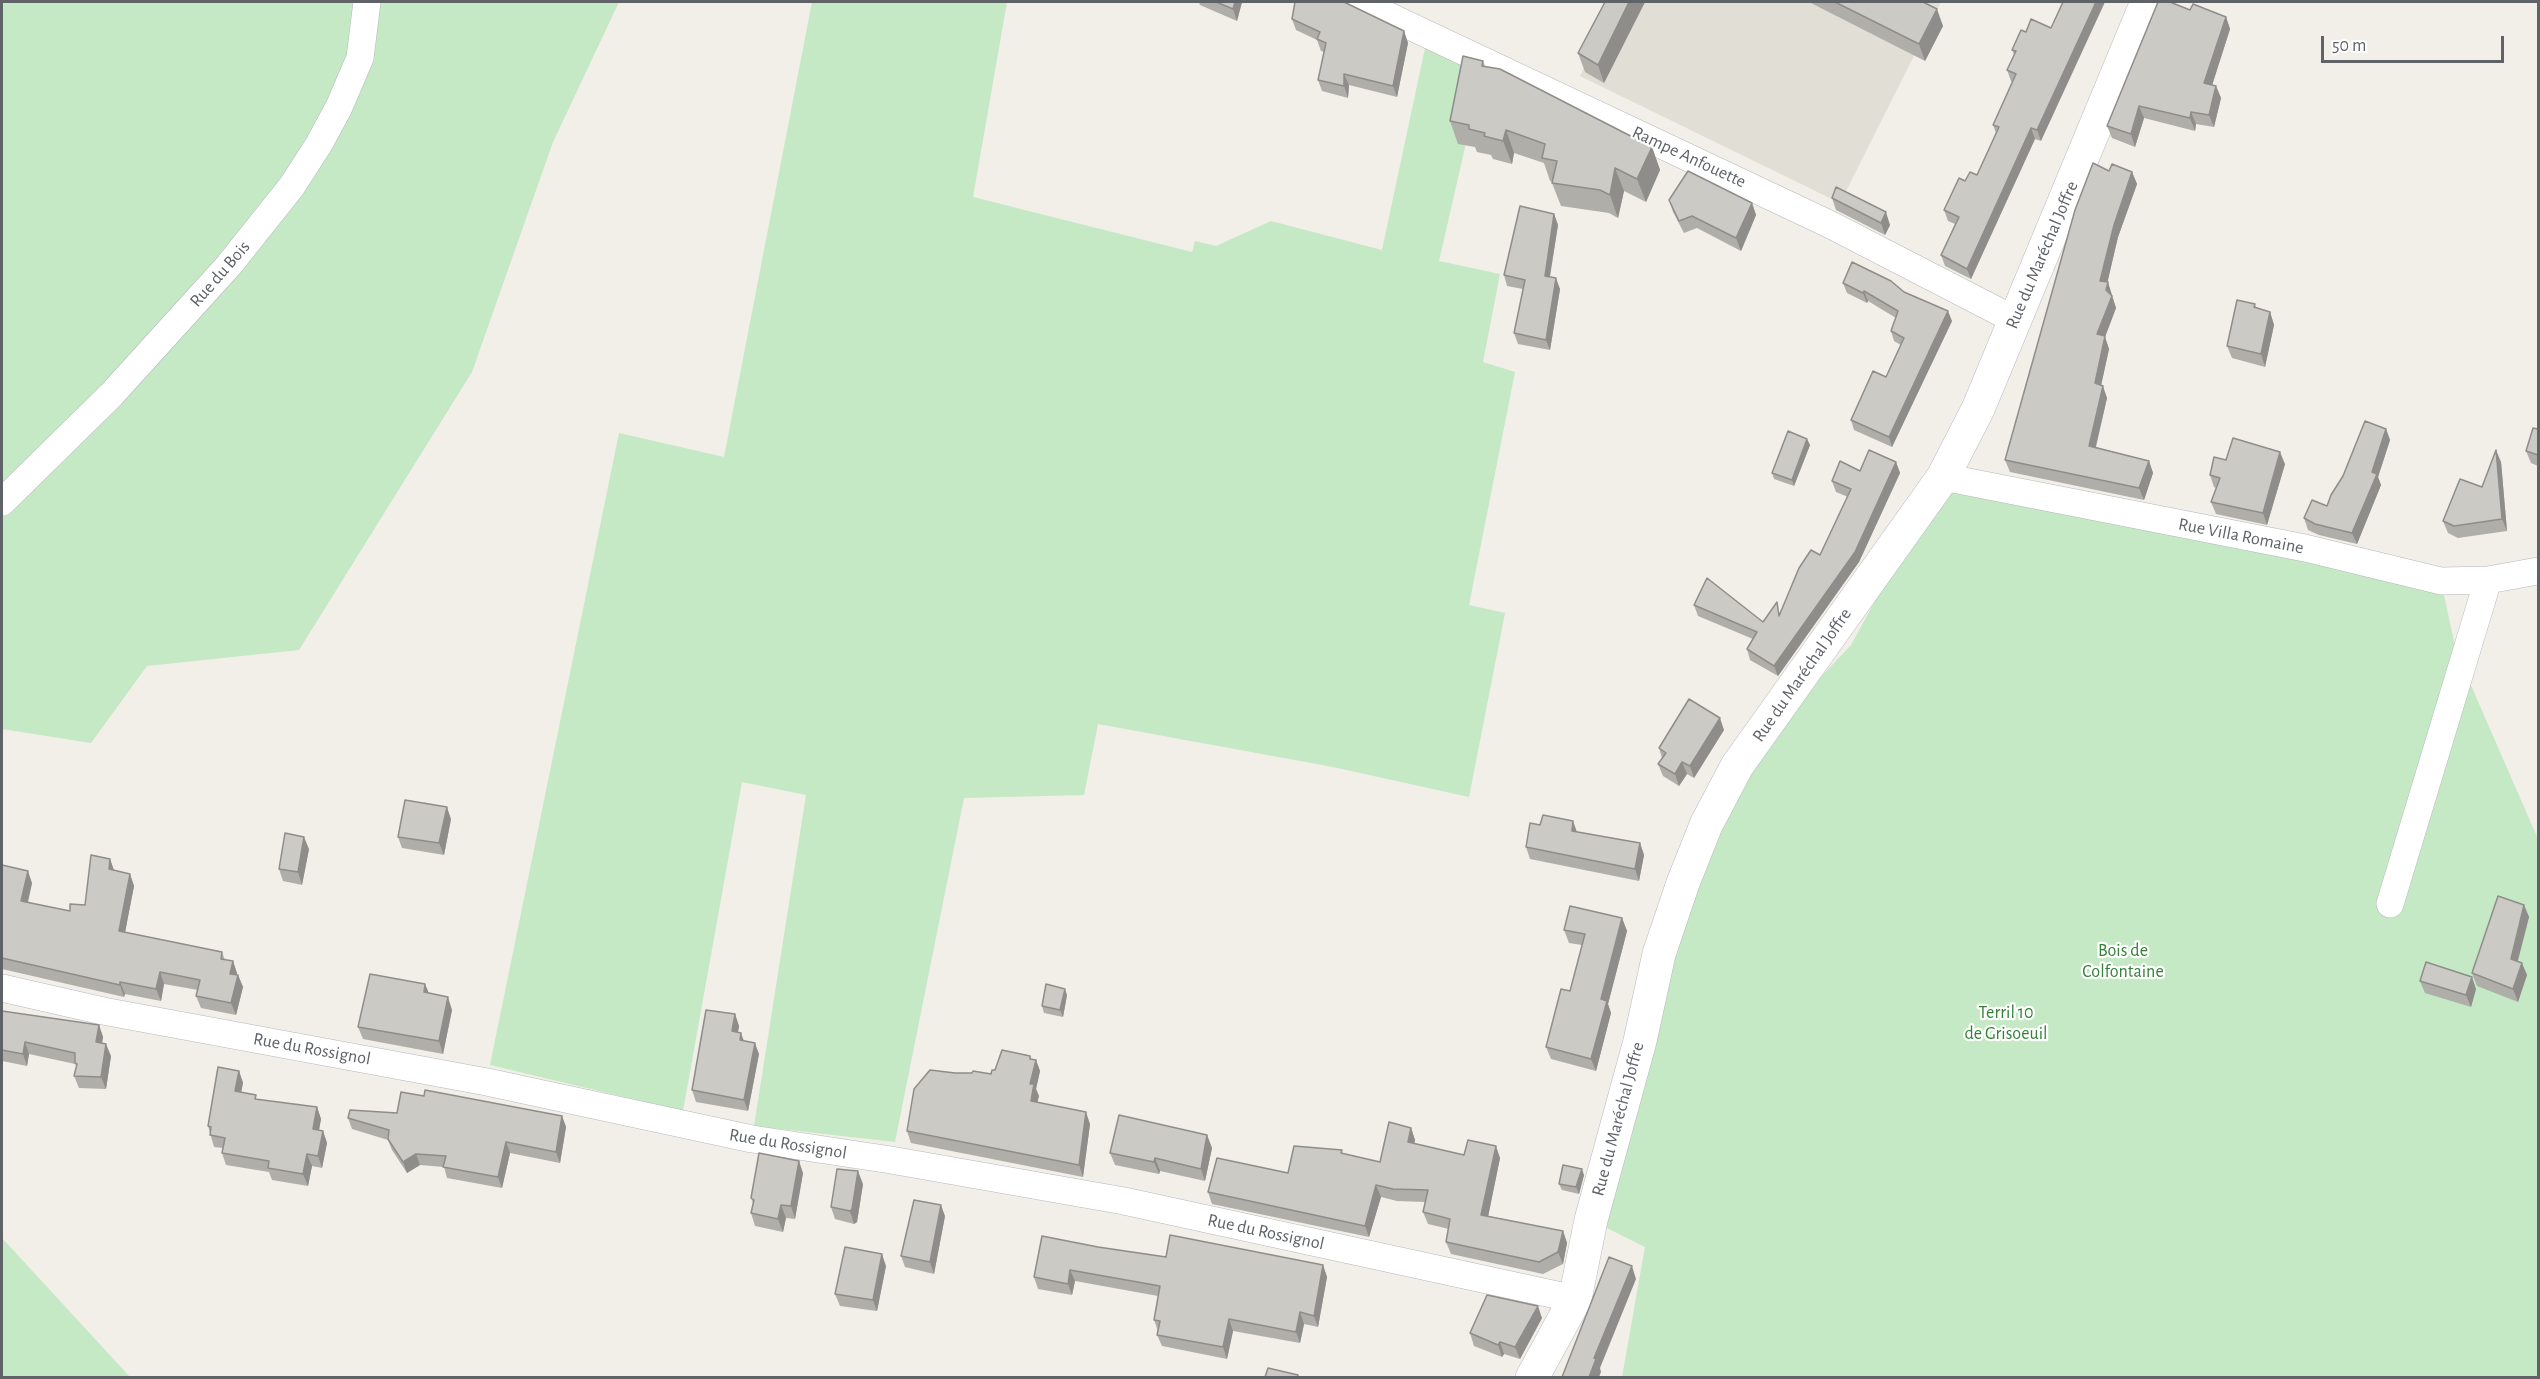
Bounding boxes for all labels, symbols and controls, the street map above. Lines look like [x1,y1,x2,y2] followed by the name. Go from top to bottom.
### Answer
[2324,24,2507,62] scale bar
[2332,37,2366,55] text: 50 m
[1629,121,1749,193] street label: Rampe Anfouette
[2001,178,2083,332] street label: Rue du Maréchal Joffre
[185,236,255,312] street label: Rue du Bois
[2176,513,2306,559] street label: Rue Villa Romaine
[1748,604,1856,746] street label: Rue du Maréchal Joffre
[2082,940,2164,982] park label: Bois de Colfontaine
[1965,1002,2047,1044] park label: Terril 10 de Grisoeuil
[252,1028,372,1070] street label: Rue du Rossignol
[1587,1040,1649,1198] street label: Rue du Maréchal Joffre
[728,1124,848,1164] street label: Rue du Rossignol
[1206,1209,1326,1255] street label: Rue du Rossignol

